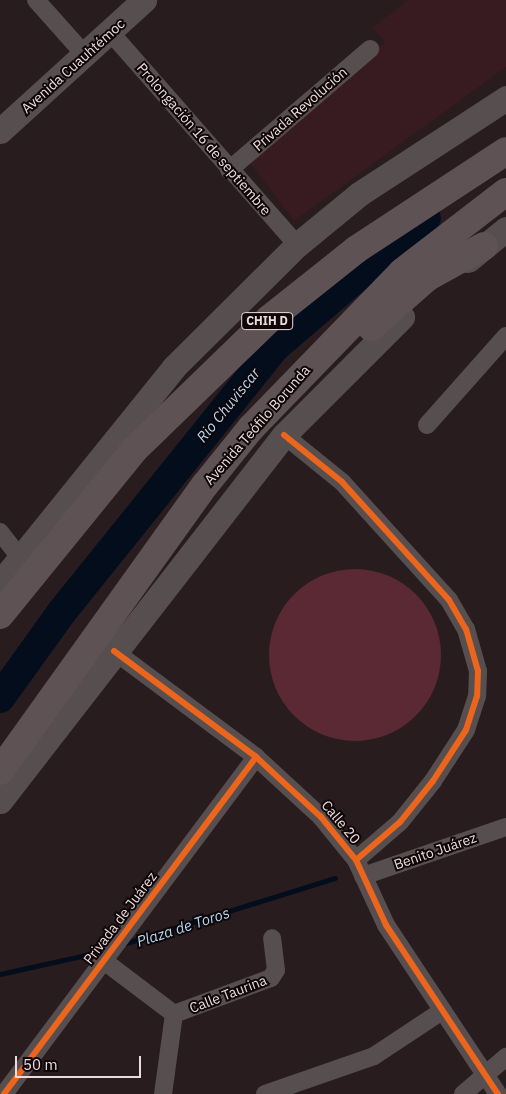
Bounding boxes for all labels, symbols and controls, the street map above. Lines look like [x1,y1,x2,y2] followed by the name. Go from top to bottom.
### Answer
[18,15,128,117] street label: Avenida Cuauhtémoc
[133,59,275,219] street label: Prolongación 16 de septiembre
[250,64,350,154] street label: Privada Revolución
[241,312,293,331] road number: CHIH D
[201,362,313,488] street label: Avenida Teófilo Borunda
[192,364,264,446] water label: Rio Chuviscar
[318,797,364,847] street label: Calle 20
[392,829,478,873] street label: Benito Juárez
[80,869,160,967] street label: Privada de Juárez
[134,903,232,951] water label: Plaza de Toros
[187,972,269,1016] street label: Calle Taurina
[18,1046,144,1078] scale bar
[23,1055,58,1074] text: 50 m

